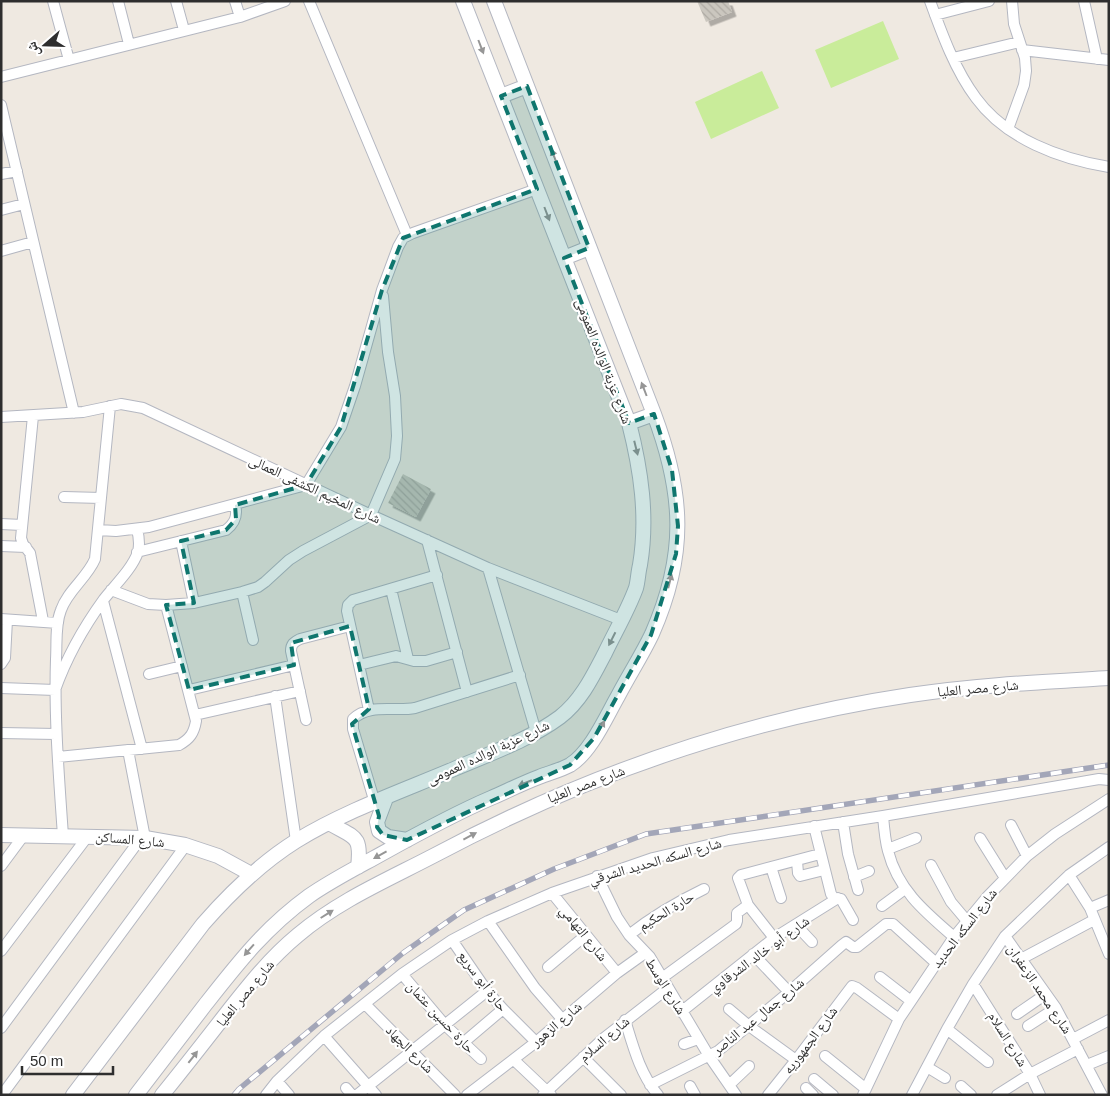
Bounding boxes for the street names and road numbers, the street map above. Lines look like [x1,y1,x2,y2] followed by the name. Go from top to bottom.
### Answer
[571,296,635,427] street label: شارع عزبة الوالده العمومى
[246,451,383,528] street label: شارع المخيم الكشفى العمالى
[937,676,1019,702] street label: شارع مصر العليا
[424,717,553,789] street label: شارع عزبة الوالده العمومى
[545,762,628,808] street label: شارع مصر العليا
[95,828,165,852] street label: شارع المساكن
[587,834,724,891] street label: شارع السكه الحديد الشرقي
[928,885,1002,972] street label: شارع السكه الحديد
[635,888,698,936] street label: حارة الحكيم
[554,902,611,966] street label: شارع التهامي
[706,912,814,999] street label: شارع أبو خالد الشرقاوي
[1003,941,1076,1038] street label: شارع محمد الزعفران
[454,948,511,1016] street label: حارة أبو سريع
[641,955,690,1018] street label: شارع الوسط
[213,957,279,1031] street label: شارع مصر العليا
[708,974,808,1060] street label: شارع جمال عبد الناصر
[403,978,478,1057] street label: حارة حسين عثمان
[527,998,586,1052] street label: شارع الزهور
[779,1003,842,1078] street label: شارع الجمهوريه
[983,1009,1031,1070] street label: شارع السلام
[576,1013,634,1067] street label: شارع السلام
[381,1022,437,1078] street label: شارع الجهاد

